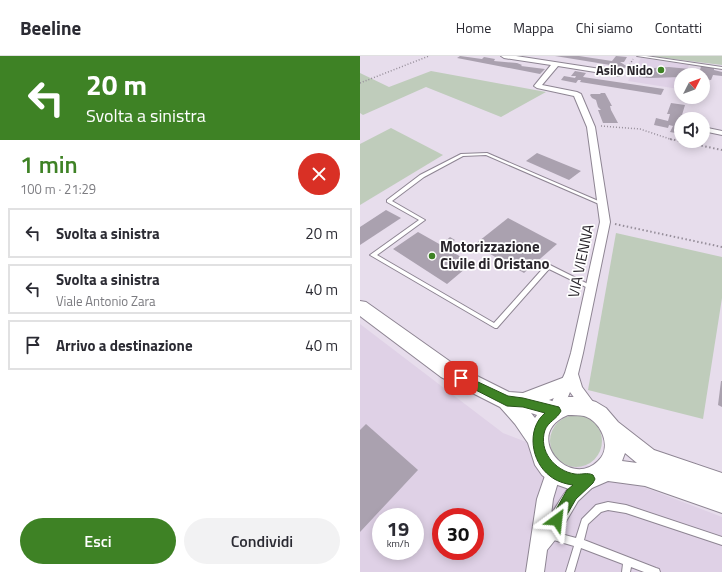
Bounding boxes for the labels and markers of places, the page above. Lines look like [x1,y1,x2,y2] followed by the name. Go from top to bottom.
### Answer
[596,60,653,80] place label: Asilo Nido
[656,65,666,75] marker: Asilo Nido
[440,235,549,275] place label: Motorizzazione Civile di Oristano
[427,251,437,261] marker: Motorizzazione Civile di Oristano
[444,361,478,395] pin

